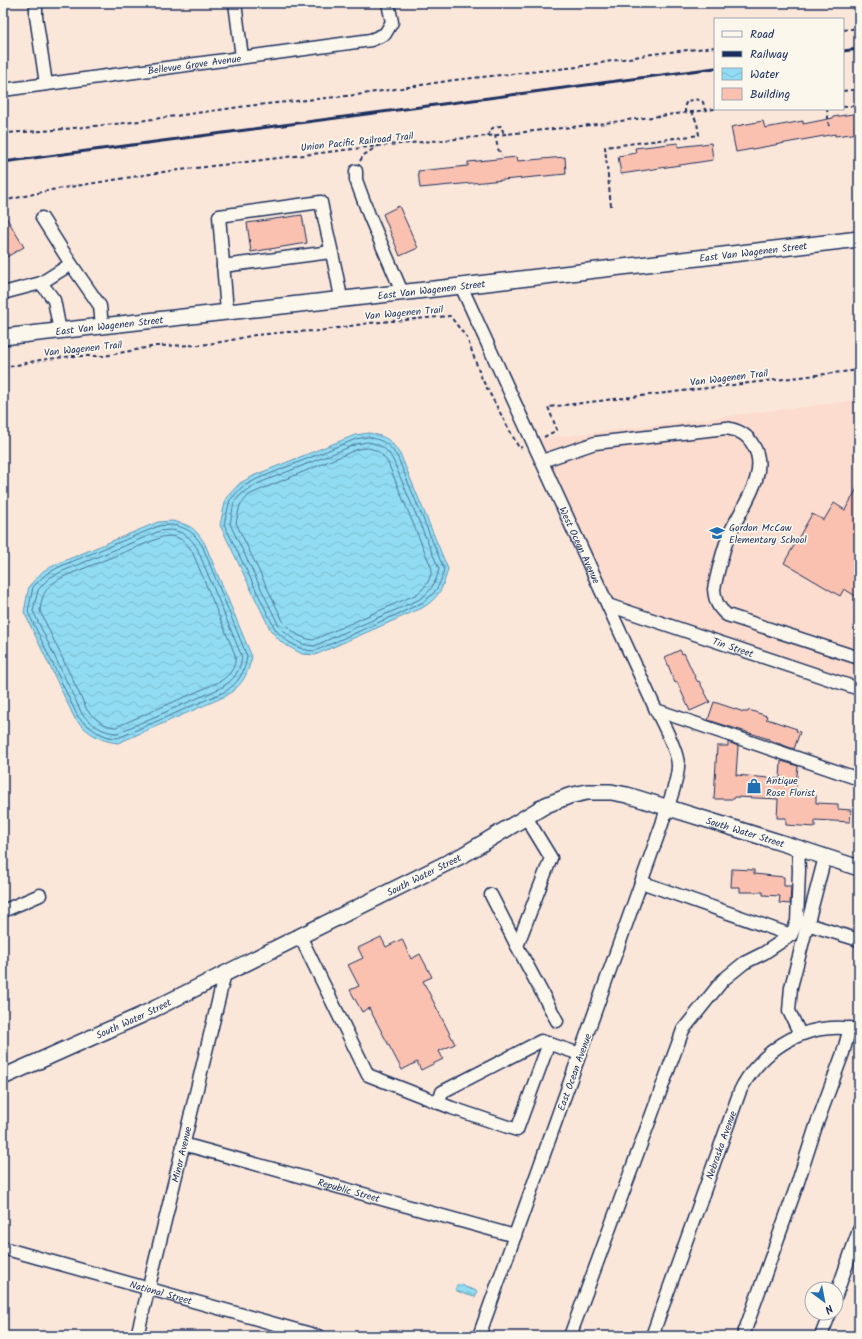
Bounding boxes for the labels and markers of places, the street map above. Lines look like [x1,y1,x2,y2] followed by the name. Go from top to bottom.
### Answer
[729,520,807,548] place label: Gordon McCaw Elementary School
[708,524,726,542] school or university icon: Gordon McCaw Elementary School
[766,773,815,801] place label: Antique Rose Florist
[745,777,763,795] shop icon: Antique Rose Florist

